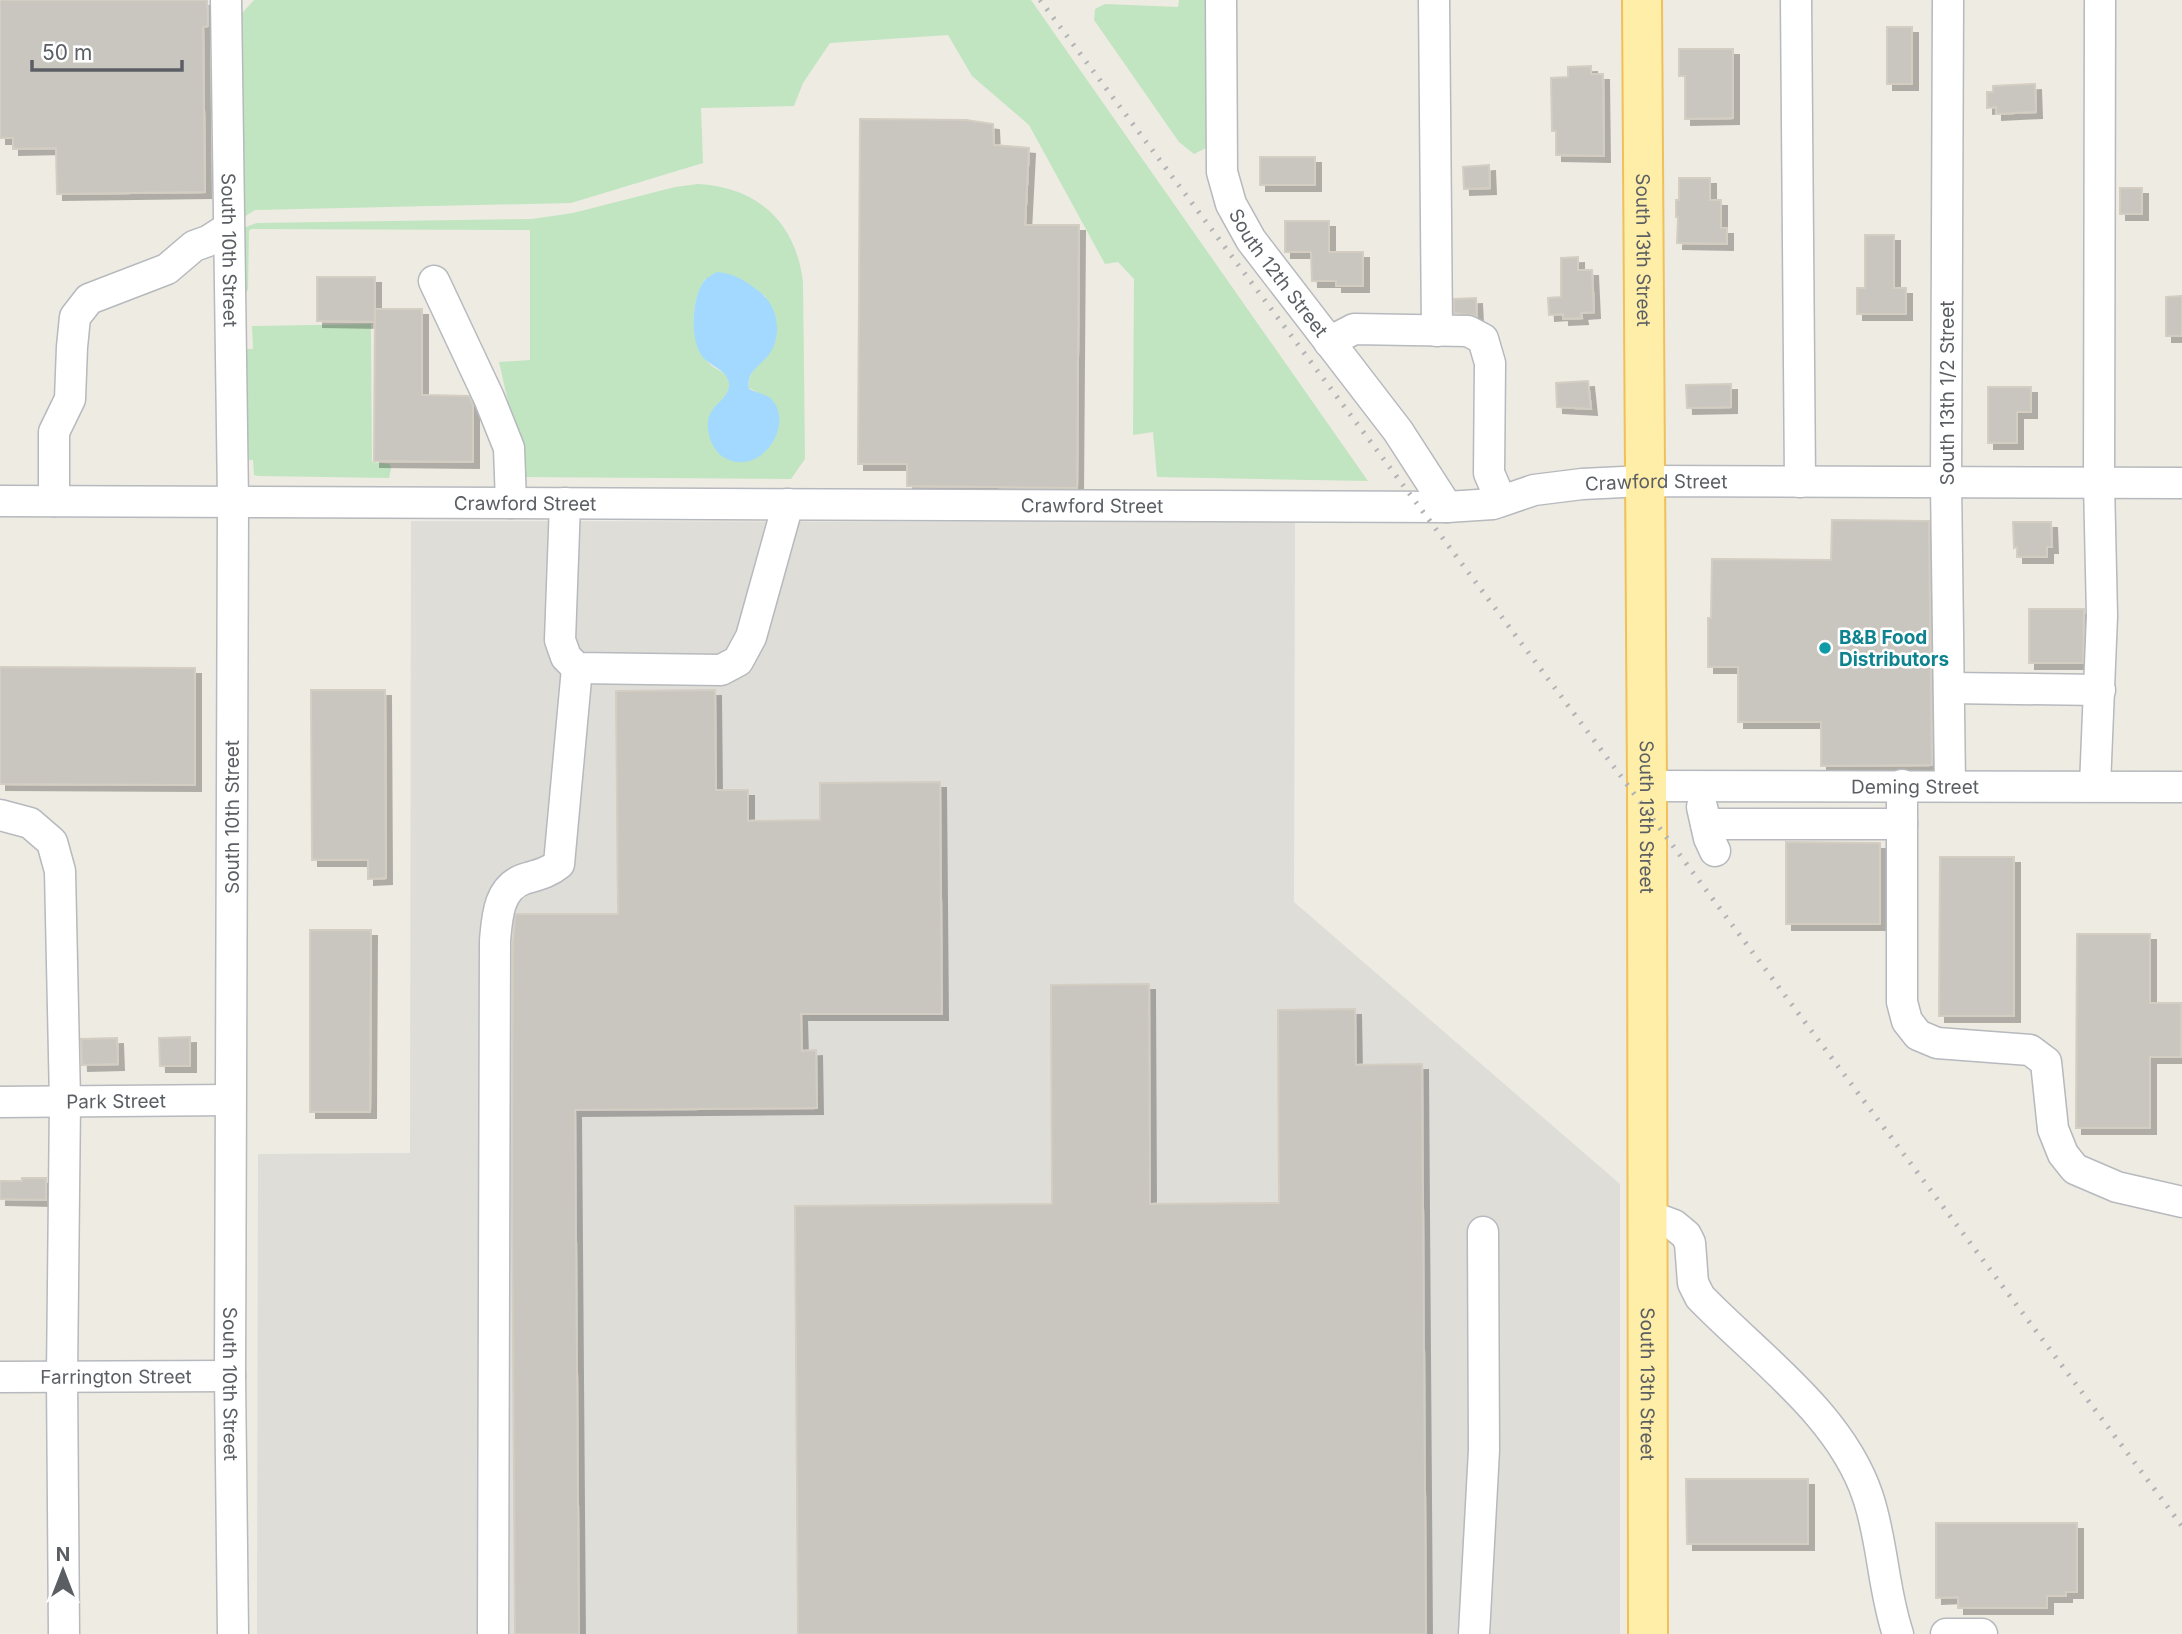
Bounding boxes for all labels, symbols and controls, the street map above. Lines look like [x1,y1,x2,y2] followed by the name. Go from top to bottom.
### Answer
[32,28,182,72] scale bar
[42,40,92,65] text: 50 m
[217,173,242,327] street label: South 10th Street
[1632,173,1656,327] street label: South 13th Street
[1224,205,1333,342] street label: South 12th Street
[1936,301,1959,486] street label: South 13th 1/2 Street
[1584,469,1727,495] street label: Crawford Street
[454,491,596,515] street label: Crawford Street
[1021,494,1163,517] street label: Crawford Street
[1839,626,1949,671] place label: B&B Food Distributors
[1817,640,1833,656] marker: B&B Food Distributors
[221,740,244,894] street label: South 10th Street
[1635,740,1659,894] street label: South 13th Street
[1851,775,1979,798] street label: Deming Street
[66,1089,166,1113] street label: Park Street
[218,1307,242,1461] street label: South 10th Street
[1636,1307,1659,1461] street label: South 13th Street
[40,1365,192,1388] street label: Farrington Street
[28,1536,98,1606] north arrow
[56,1543,70,1566] text: N

